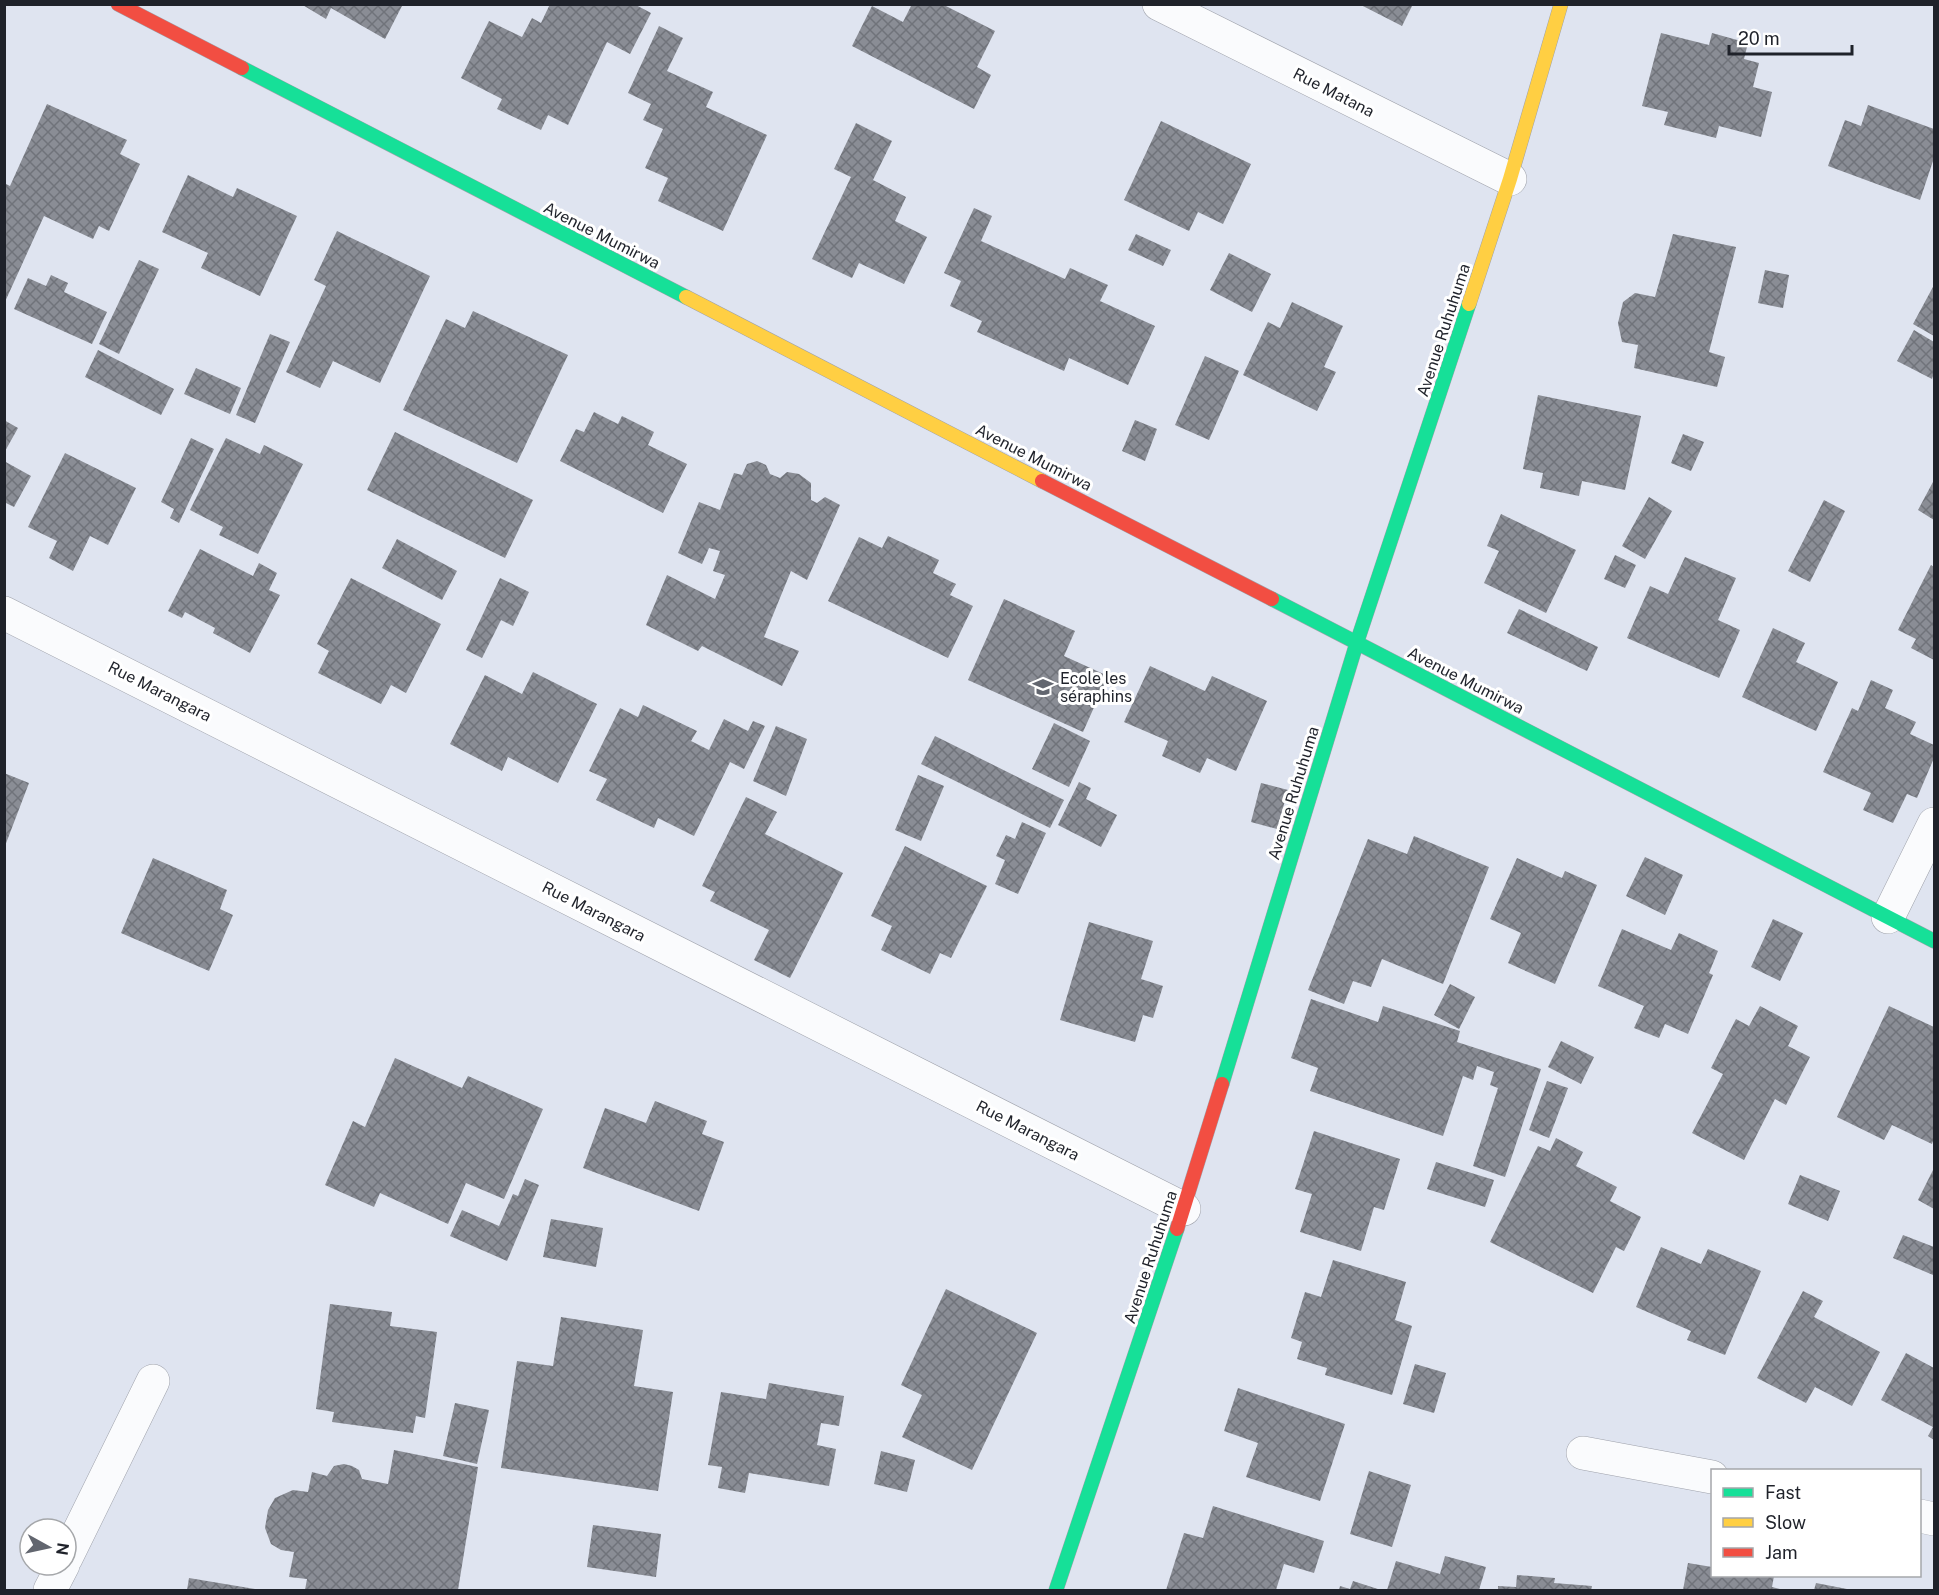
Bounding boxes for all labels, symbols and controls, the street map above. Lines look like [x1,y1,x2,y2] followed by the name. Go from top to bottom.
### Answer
[1729,18,1852,56] scale bar
[1738,28,1780,49] text: 20 m
[1290,64,1378,121] street label: Rue Matana
[541,198,663,273] street label: Avenue Mumirwa
[1413,261,1474,399] street label: Avenue Ruhuhuma
[973,420,1095,495] street label: Avenue Mumirwa
[1405,643,1527,718] street label: Avenue Mumirwa
[105,657,215,726] street label: Rue Marangara
[1060,669,1132,706] place label: Ecole les séraphins
[1031,675,1055,699] school or university icon: Ecole les séraphins
[1264,724,1323,862] street label: Avenue Ruhuhuma
[539,877,649,946] street label: Rue Marangara
[973,1096,1083,1165] street label: Rue Marangara
[1120,1188,1181,1326] street label: Avenue Ruhuhuma
[1711,1469,1921,1577] legend
[1765,1482,1801,1503] text: Fast
[1765,1512,1806,1533] text: Slow
[18,1517,78,1577] north arrow
[52,1541,73,1557] text: N
[1765,1542,1798,1563] text: Jam

